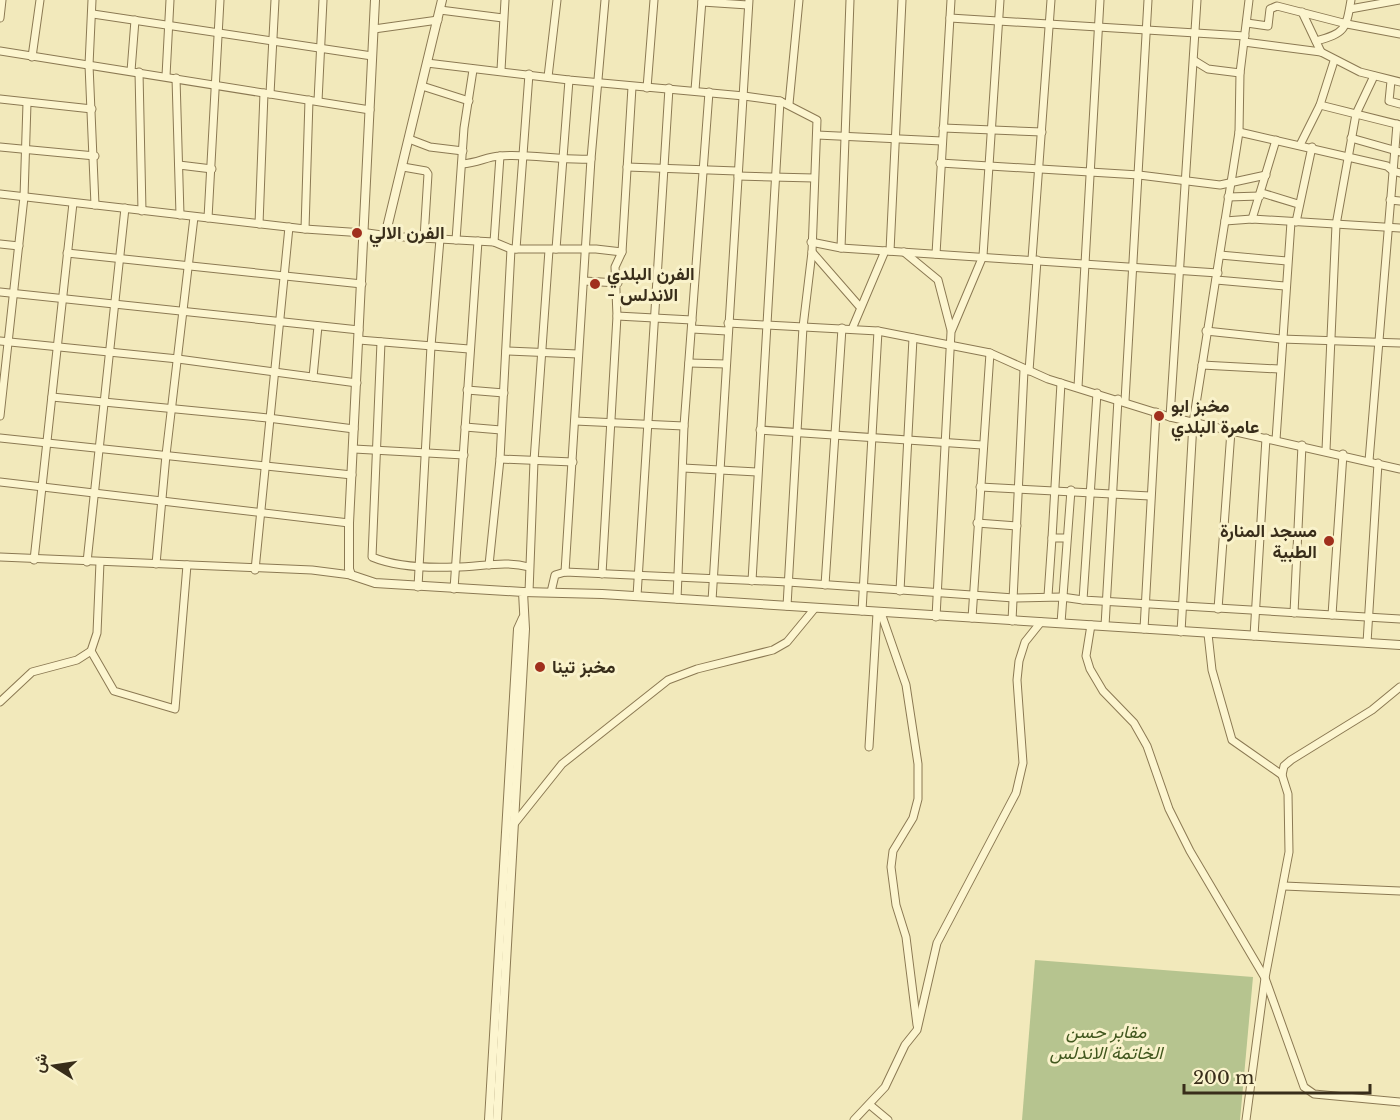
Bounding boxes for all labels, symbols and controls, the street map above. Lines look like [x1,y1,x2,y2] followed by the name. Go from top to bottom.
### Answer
[369,222,445,248] place label: الفرن الالي
[350,226,364,240] marker: الفرن الالي
[607,263,695,306] place label: الفرن البلدي - الاندلس
[588,277,602,291] marker: الفرن البلدي - الاندلس
[1171,395,1259,442] place label: مخبز ابو عامرة البلدي
[1152,409,1166,423] marker: مخبز ابو عامرة البلدي
[1220,520,1317,563] place label: مسجد المنارة الطبية
[1322,534,1336,548] marker: مسجد المنارة الطبية
[552,656,616,678] place label: مخبز تينا
[533,660,547,674] marker: مخبز تينا
[1049,1021,1164,1064] park label: مقابر حسن الخاتمة الاندلس
[24,1036,84,1096] north arrow
[28,1051,51,1074] text: ش
[1184,1057,1370,1095] scale bar
[1193,1067,1254,1089] text: 200 m

